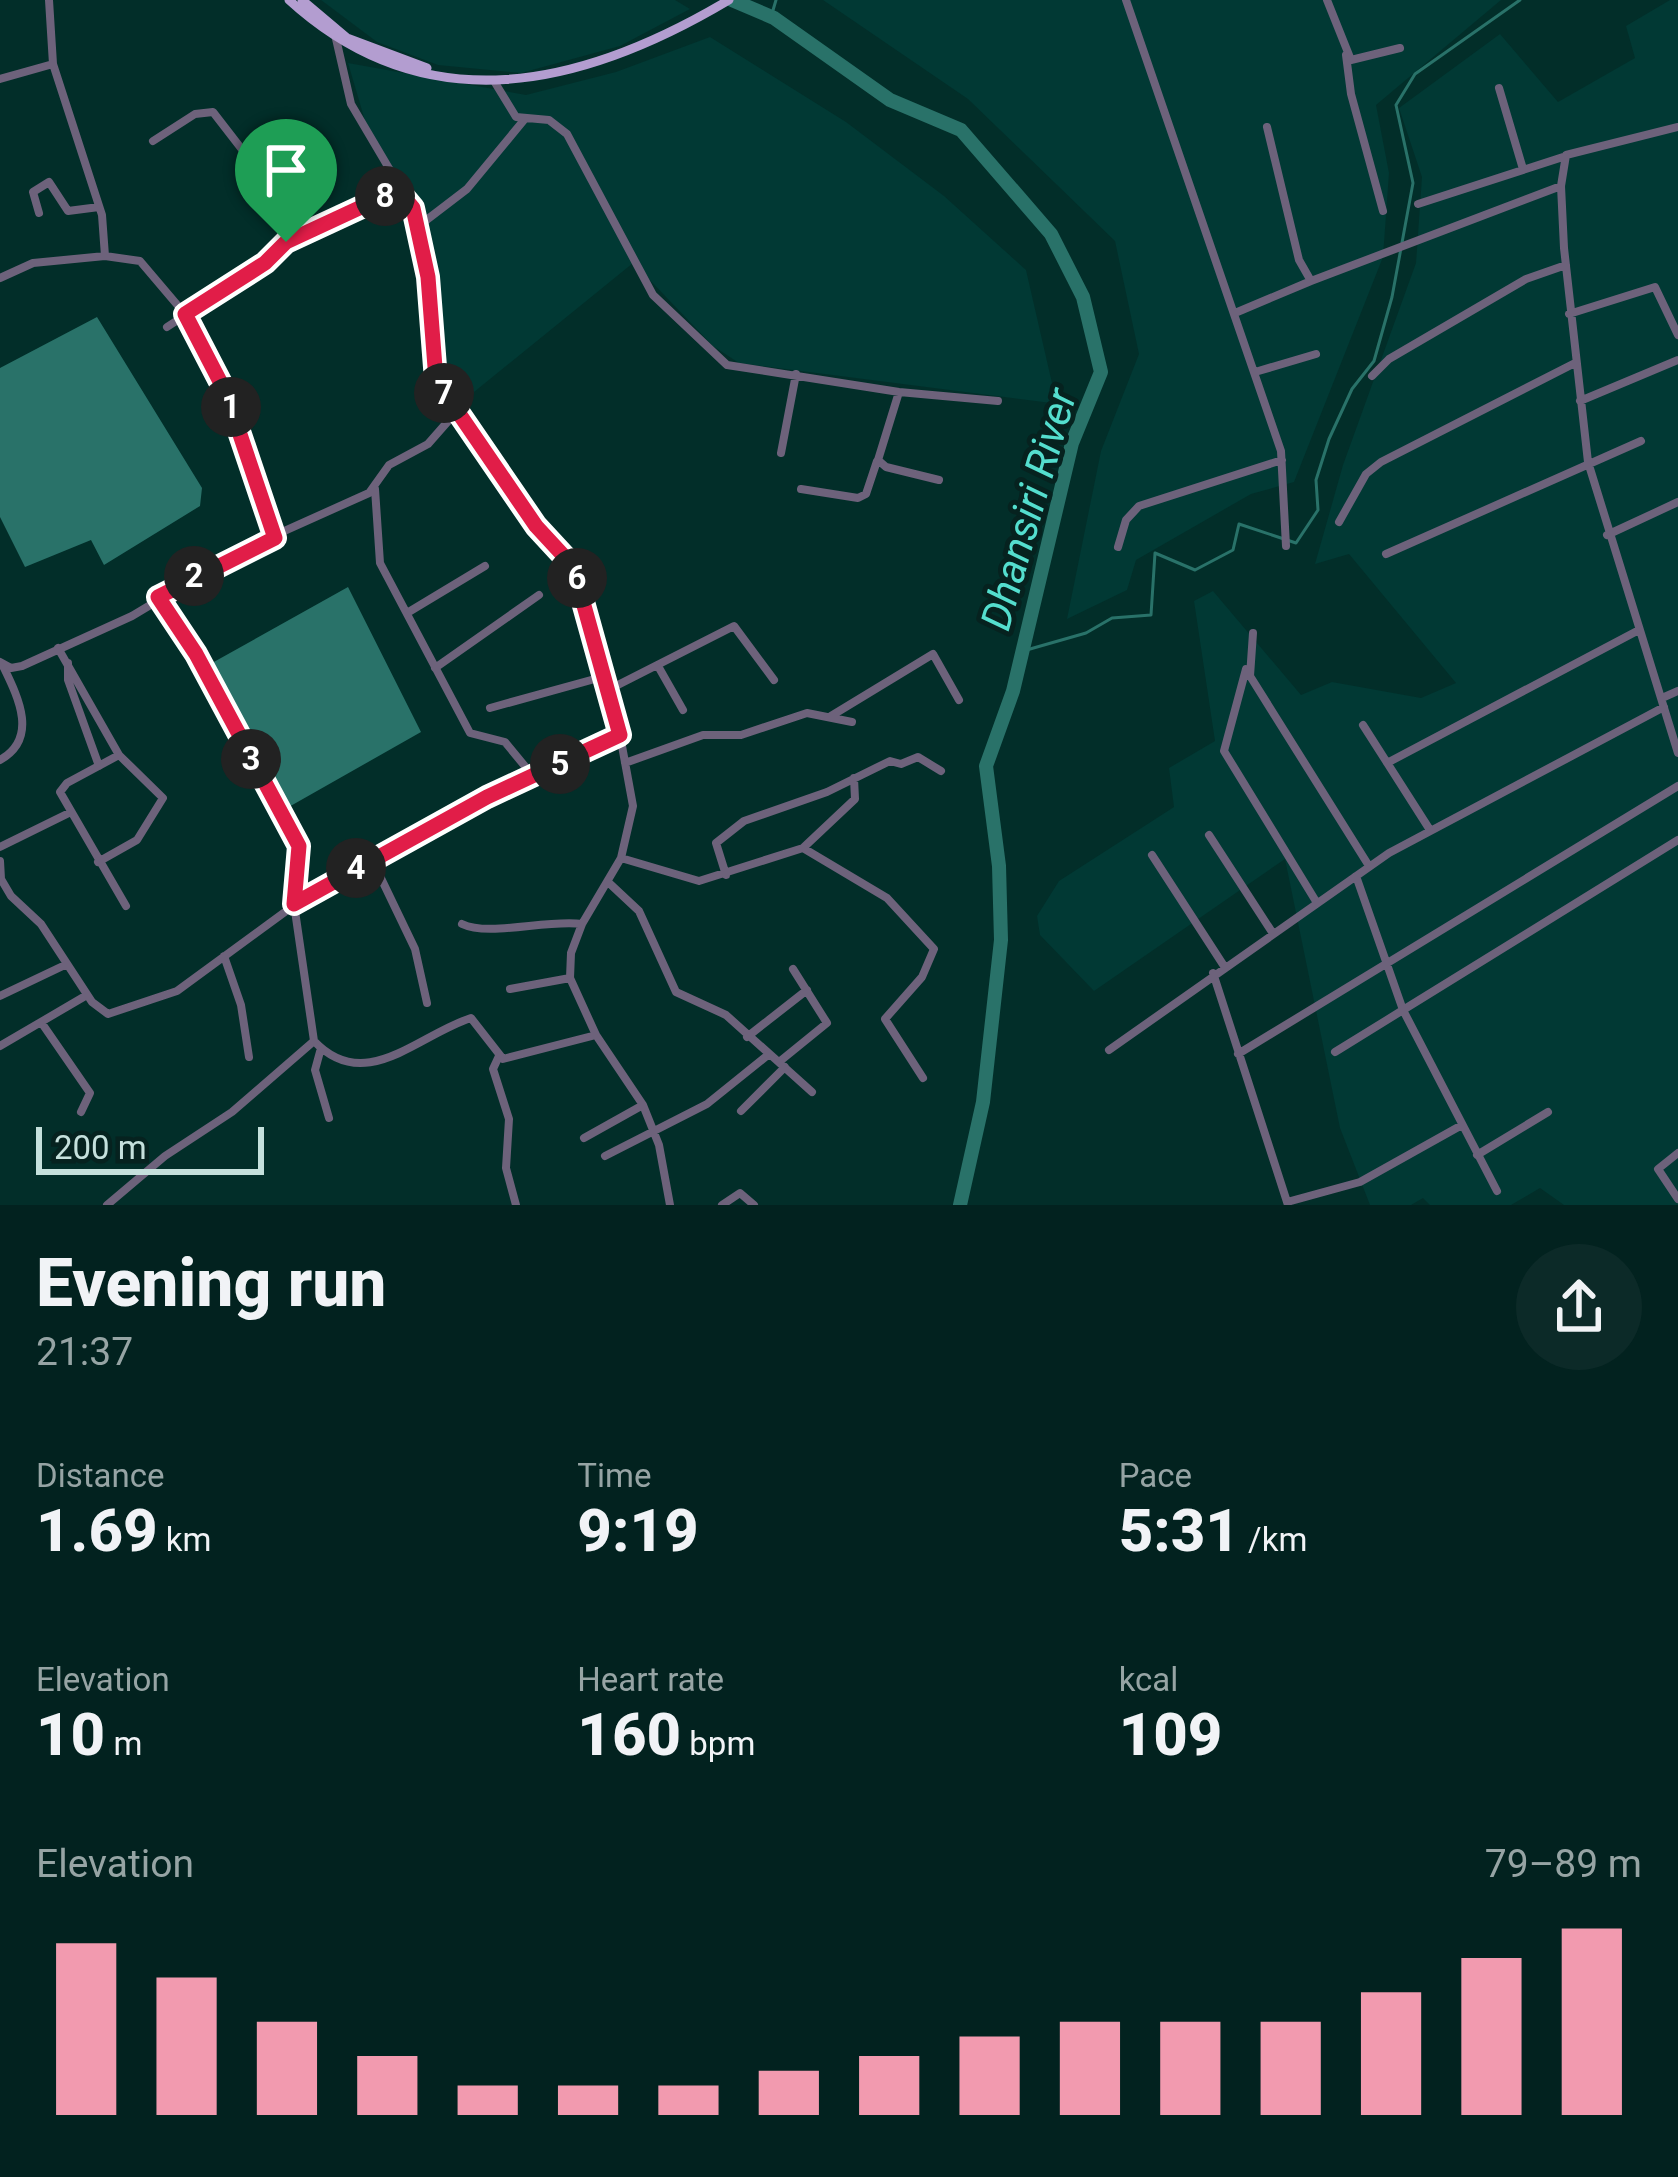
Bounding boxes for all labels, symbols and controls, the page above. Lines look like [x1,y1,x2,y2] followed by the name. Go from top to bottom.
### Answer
[235,119,337,242] pin
[253,137,319,203] icon: arrive
[355,166,415,226] pin: 8
[376,176,394,215] text: 8
[414,363,474,423] pin: 7
[435,373,453,412] text: 7
[201,377,261,437] pin: 1
[971,382,1087,635] water label: Dhansiri River
[222,387,240,426] text: 1
[164,546,224,606] pin: 2
[547,548,607,608] pin: 6
[185,556,203,595] text: 2
[568,558,586,597] text: 6
[221,729,281,789] pin: 3
[530,734,590,794] pin: 5
[242,739,260,778] text: 3
[551,744,569,783] text: 5
[326,838,386,898] pin: 4
[347,848,365,887] text: 4
[36,1121,264,1174] scale bar
[54,1128,147,1167] text: 200 m
[1516,1244,1642,1370] button: share
[36,1245,387,1322] text: Evening run
[36,1329,133,1375] text: 21:37
[36,1456,164,1495] text: Distance
[577,1456,651,1495] text: Time
[1119,1456,1192,1495] text: Pace
[36,1495,158,1566] text: 1.69
[577,1495,699,1566] text: 9:19
[1119,1495,1240,1566] text: 5:31
[158,1520,211,1559] text: km
[1240,1520,1307,1559] text: /km
[36,1660,170,1699] text: Elevation
[577,1660,724,1699] text: Heart rate
[1119,1660,1178,1699] text: kcal
[36,1699,105,1770] text: 10
[577,1699,681,1770] text: 160
[1119,1699,1222,1770] text: 109
[105,1724,142,1763] text: m
[681,1724,755,1763] text: bpm
[36,1841,194,1887] text: Elevation
[1485,1841,1642,1887] text: 79–89 m

